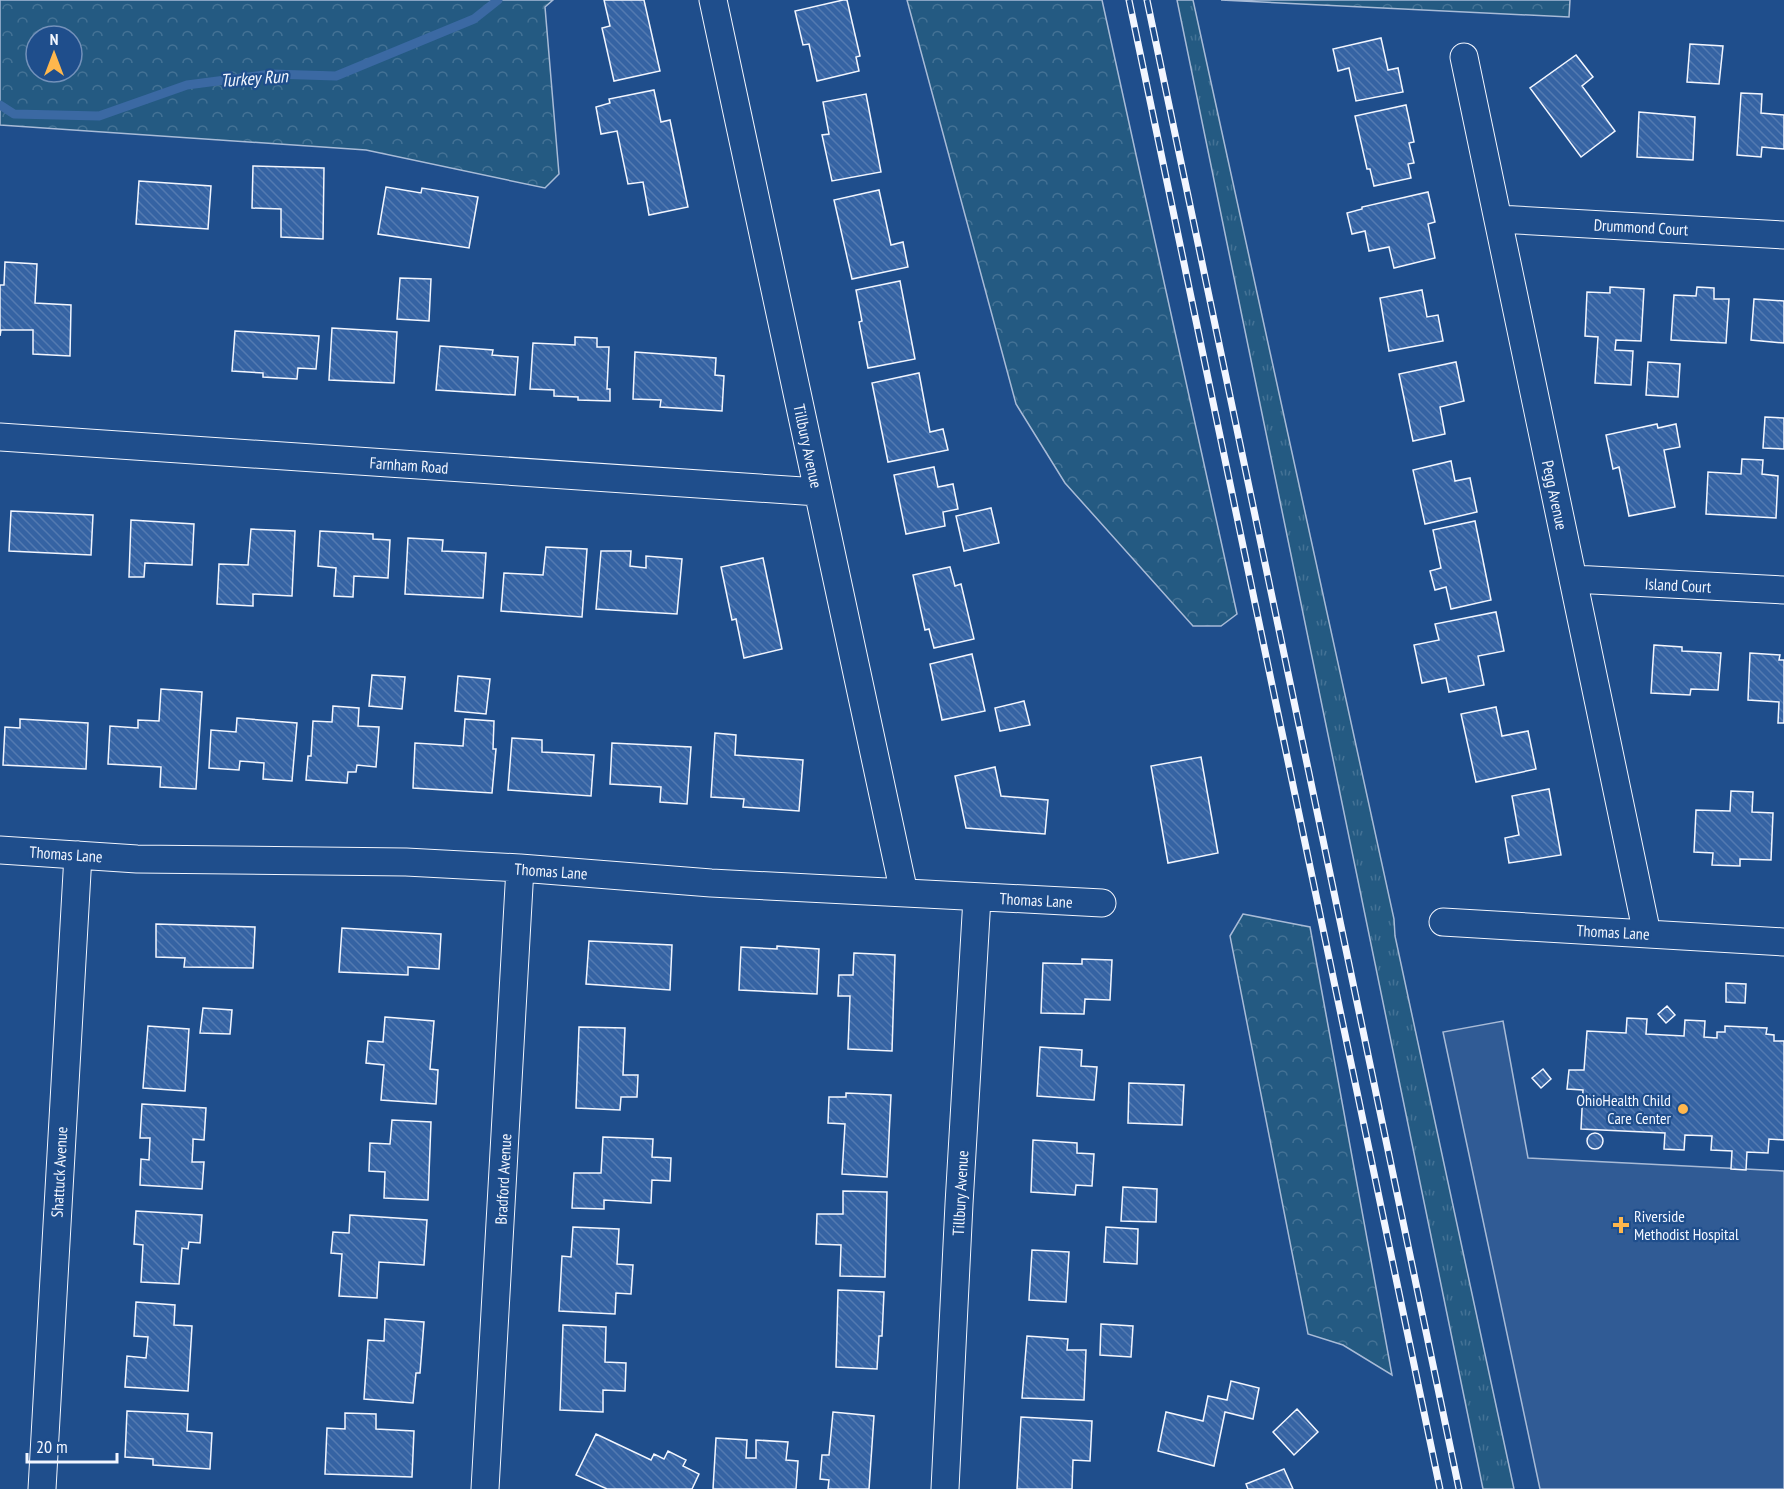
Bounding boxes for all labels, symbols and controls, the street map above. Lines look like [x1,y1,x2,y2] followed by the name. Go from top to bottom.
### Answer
[24,24,84,84] north arrow
[50,29,58,49] text: N
[219,64,290,92] water label: Turkey Run
[1593,215,1689,239] street label: Drummond Court
[789,402,827,490] street label: Tillbury Avenue
[369,452,449,478] street label: Farnham Road
[1538,458,1572,532] street label: Pegg Avenue
[1644,573,1712,597] street label: Island Court
[29,841,103,867] street label: Thomas Lane
[514,858,588,884] street label: Thomas Lane
[999,888,1073,912] street label: Thomas Lane
[1576,920,1650,944] street label: Thomas Lane
[1576,1090,1672,1128] place label: OhioHealth Child Care Center
[1676,1102,1690,1116] marker: OhioHealth Child Care Center
[47,1126,71,1218] street label: Shattuck Avenue
[491,1133,515,1225] street label: Bradford Avenue
[948,1150,972,1236] street label: Tillbury Avenue
[1634,1206,1739,1244] place label: Riverside Methodist Hospital
[1612,1216,1630,1234] marker: Riverside Methodist Hospital
[27,1426,117,1464] scale bar
[36,1435,68,1458] text: 20 m

